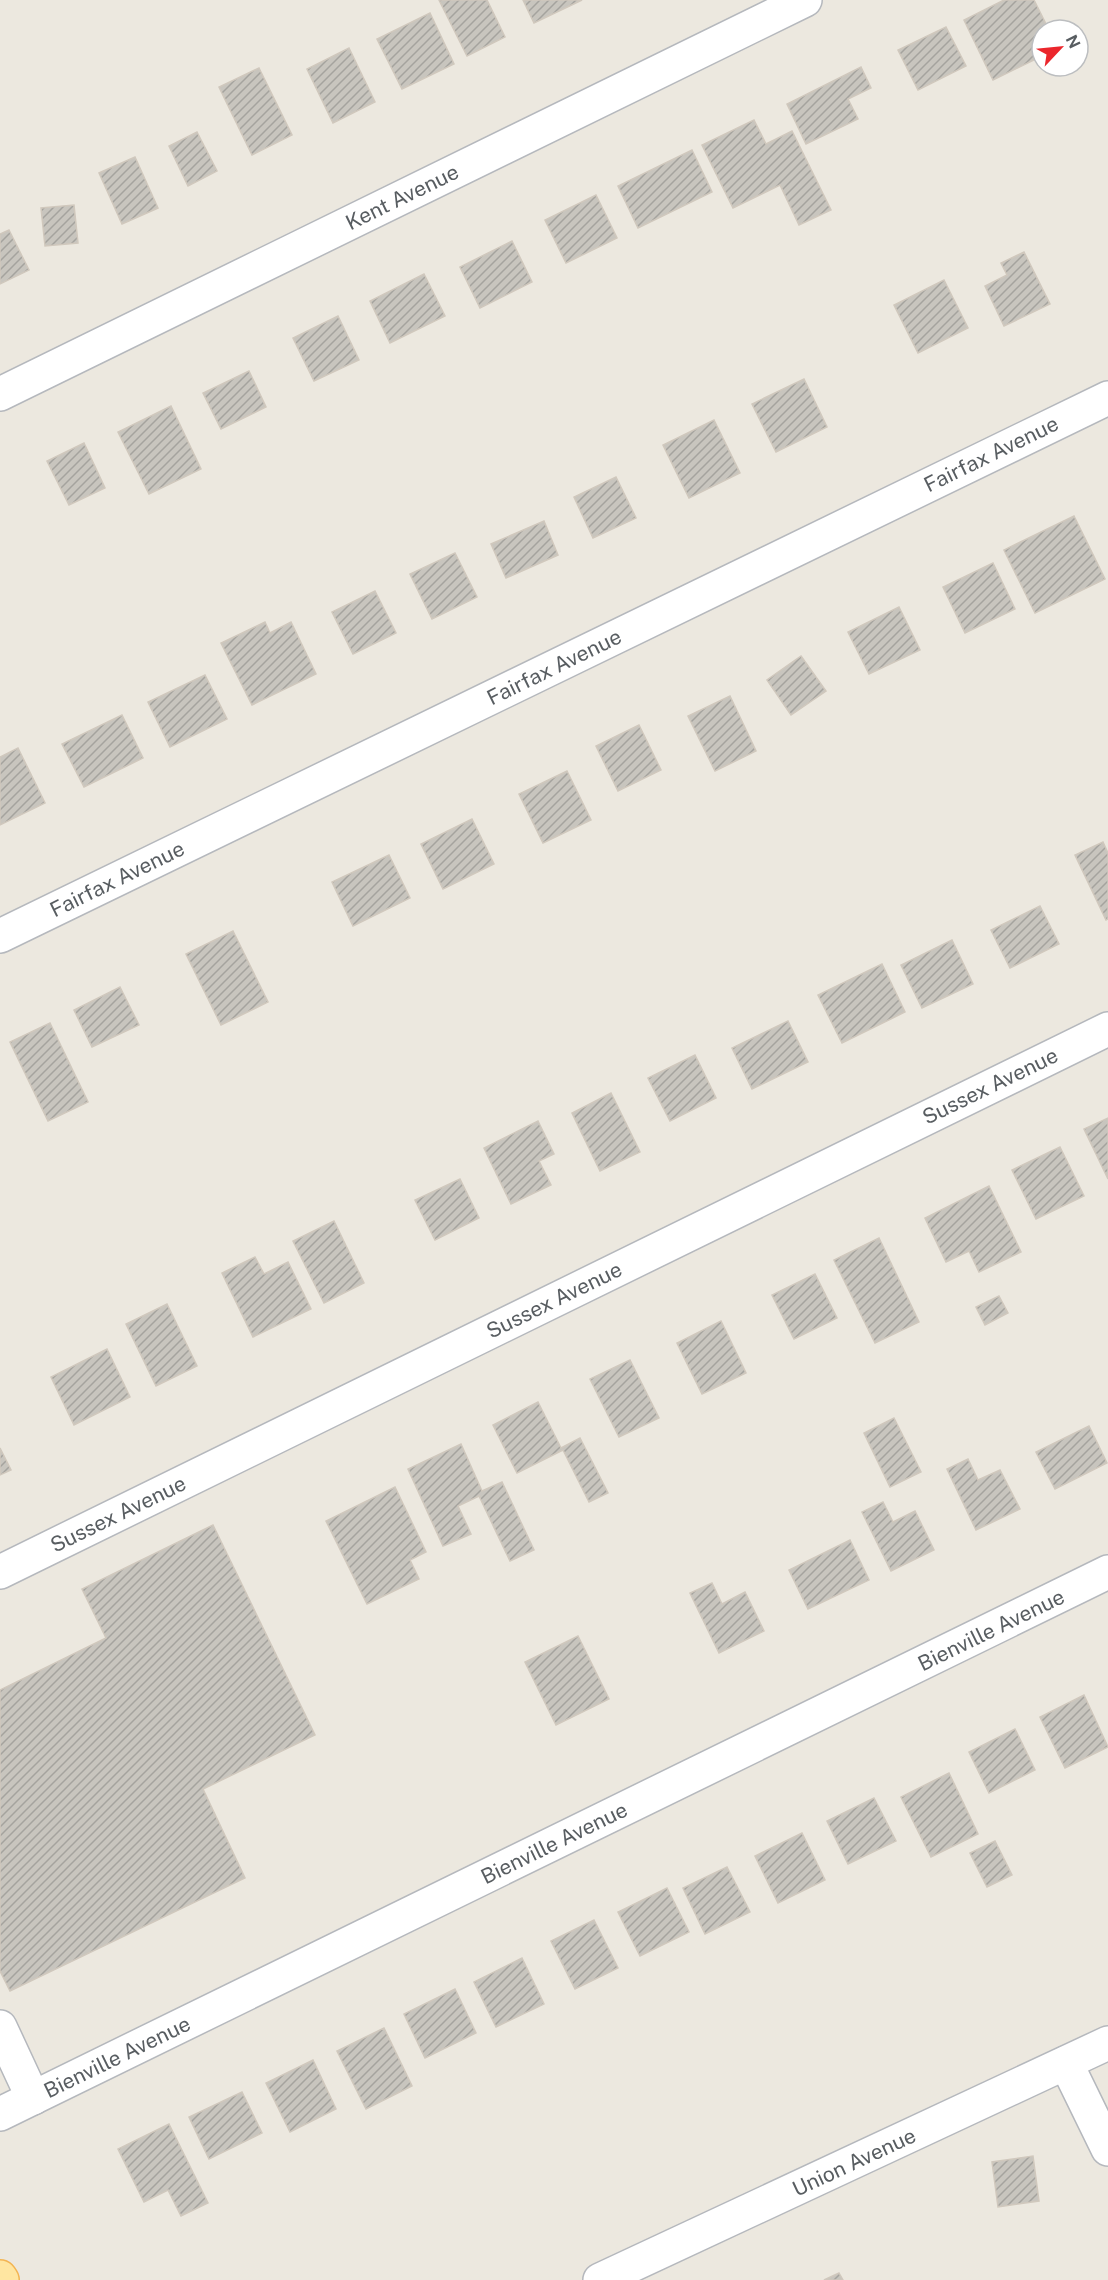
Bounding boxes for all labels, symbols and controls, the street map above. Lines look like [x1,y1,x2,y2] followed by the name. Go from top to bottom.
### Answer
[1030,18,1090,78] north arrow
[1062,32,1084,51] text: N
[341,159,463,235] street label: Kent Avenue
[920,411,1062,497] street label: Fairfax Avenue
[483,624,625,710] street label: Fairfax Avenue
[46,836,188,922] street label: Fairfax Avenue
[918,1042,1062,1130] street label: Sussex Avenue
[482,1256,626,1344] street label: Sussex Avenue
[46,1470,190,1558] street label: Sussex Avenue
[914,1584,1068,1676] street label: Bienville Avenue
[477,1797,631,1889] street label: Bienville Avenue
[40,2011,194,2103] street label: Bienville Avenue
[788,2123,920,2201] street label: Union Avenue

